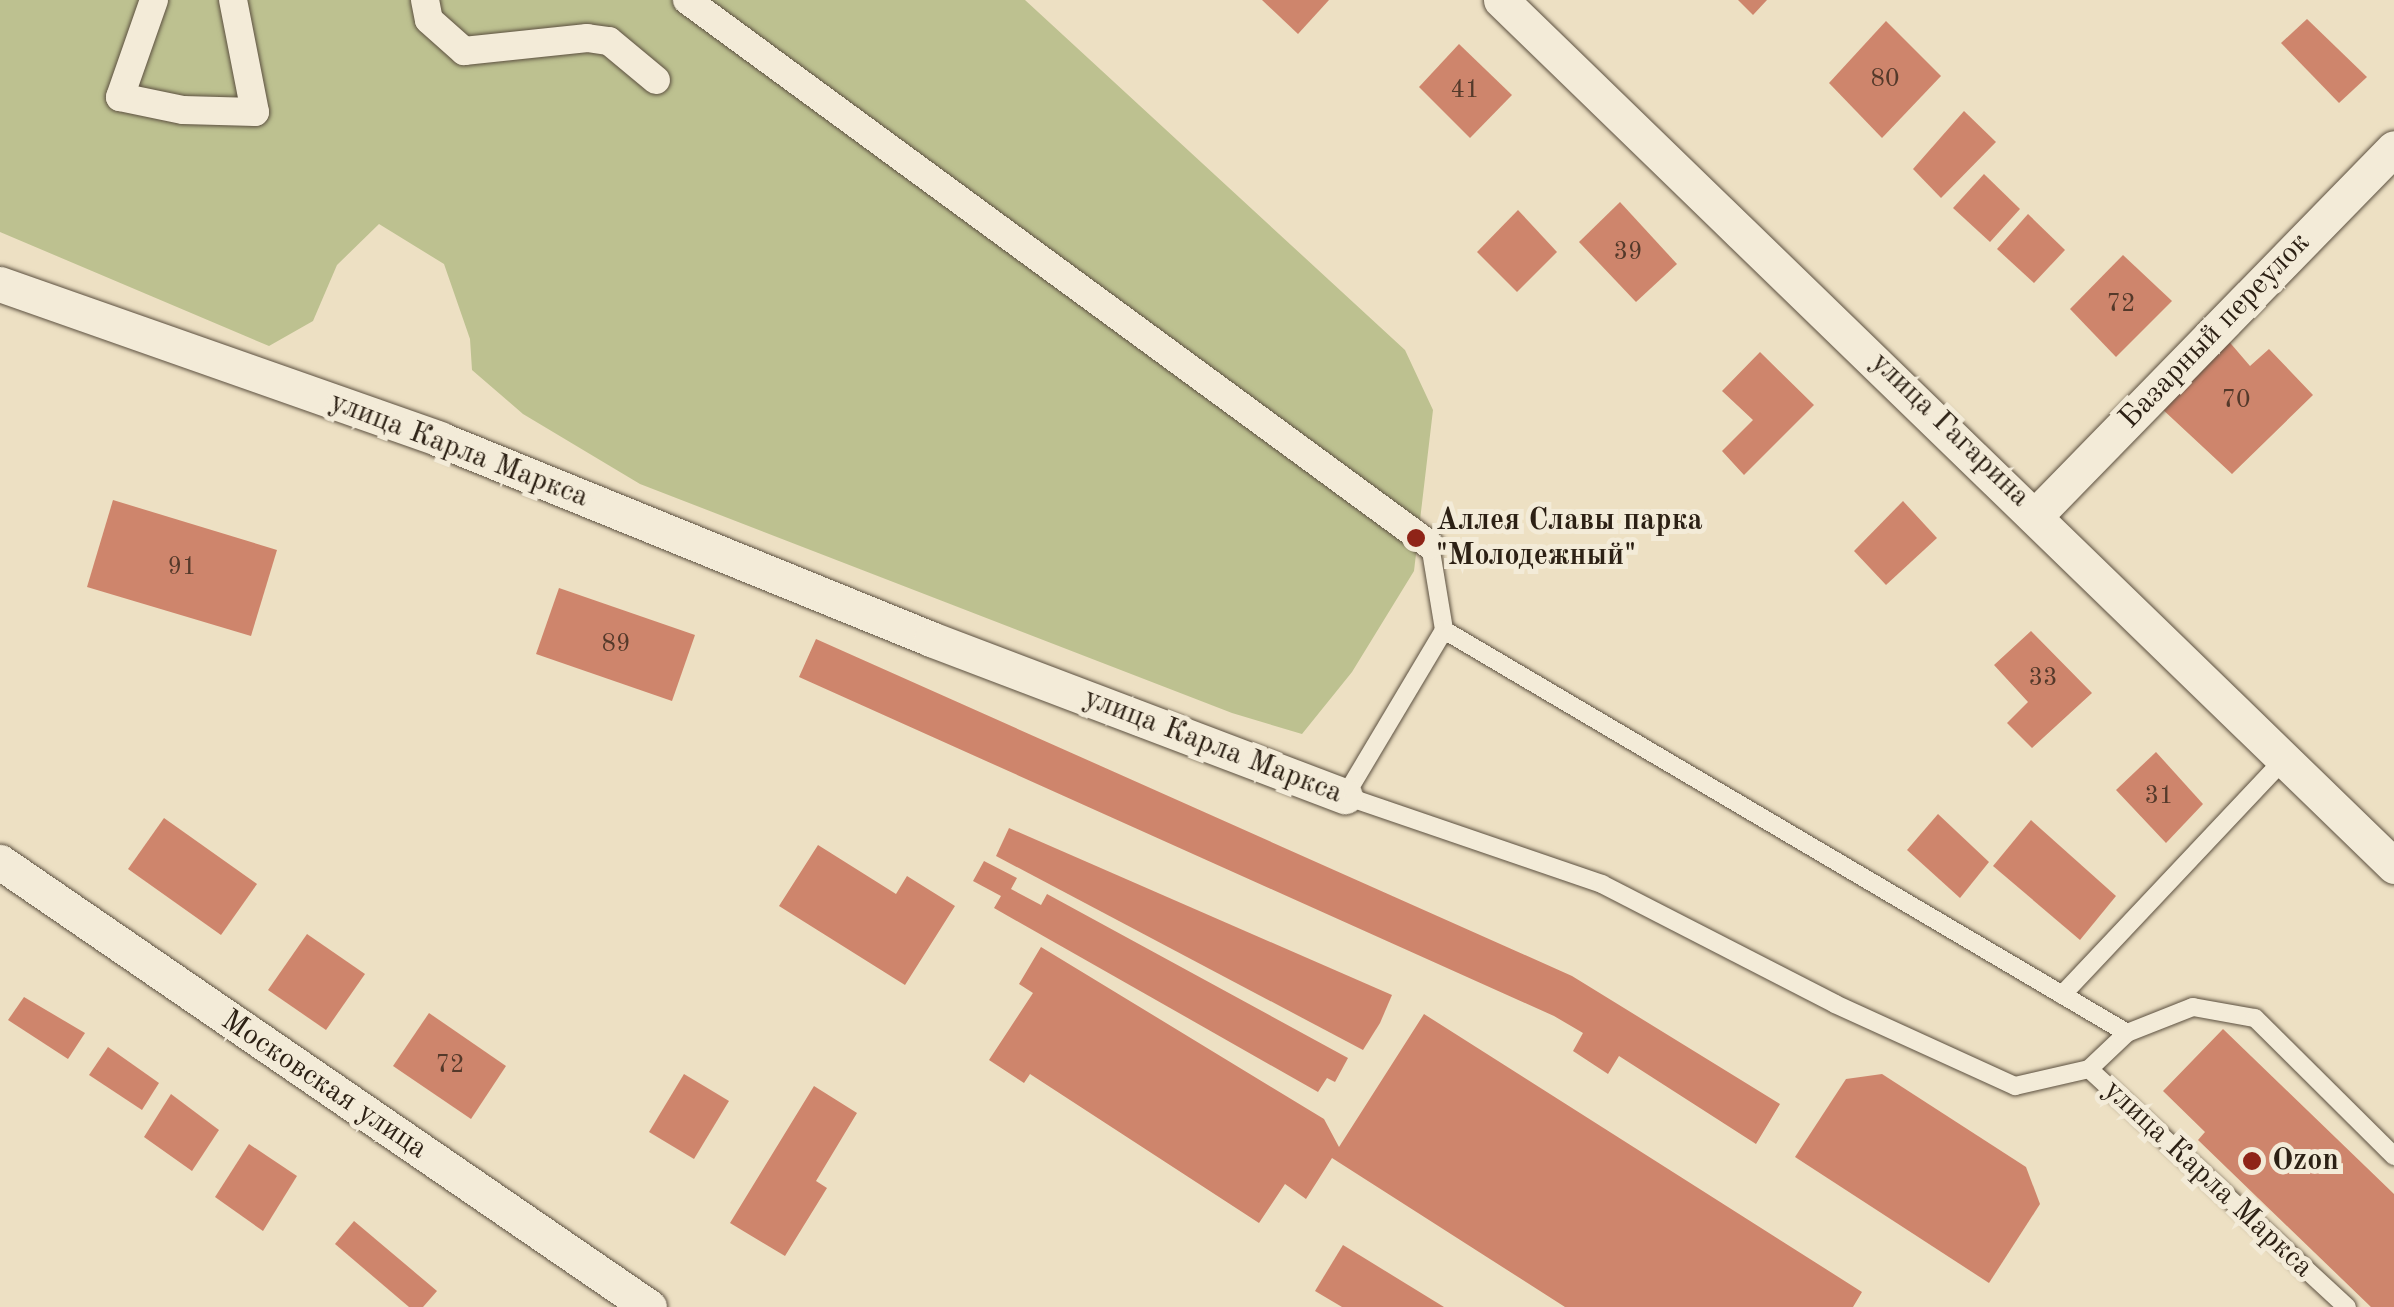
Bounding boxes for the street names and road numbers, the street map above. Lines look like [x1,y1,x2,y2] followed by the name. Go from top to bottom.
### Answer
[2112,225,2318,437] street label: Базарный переулок
[1863,345,2037,515] street label: улица Гагарина
[325,384,593,516] street label: улица Карла Маркса
[1079,680,1347,812] street label: улица Карла Маркса
[214,1003,434,1167] street label: Московская улица
[2095,1072,2321,1286] street label: улица Карла Маркса

